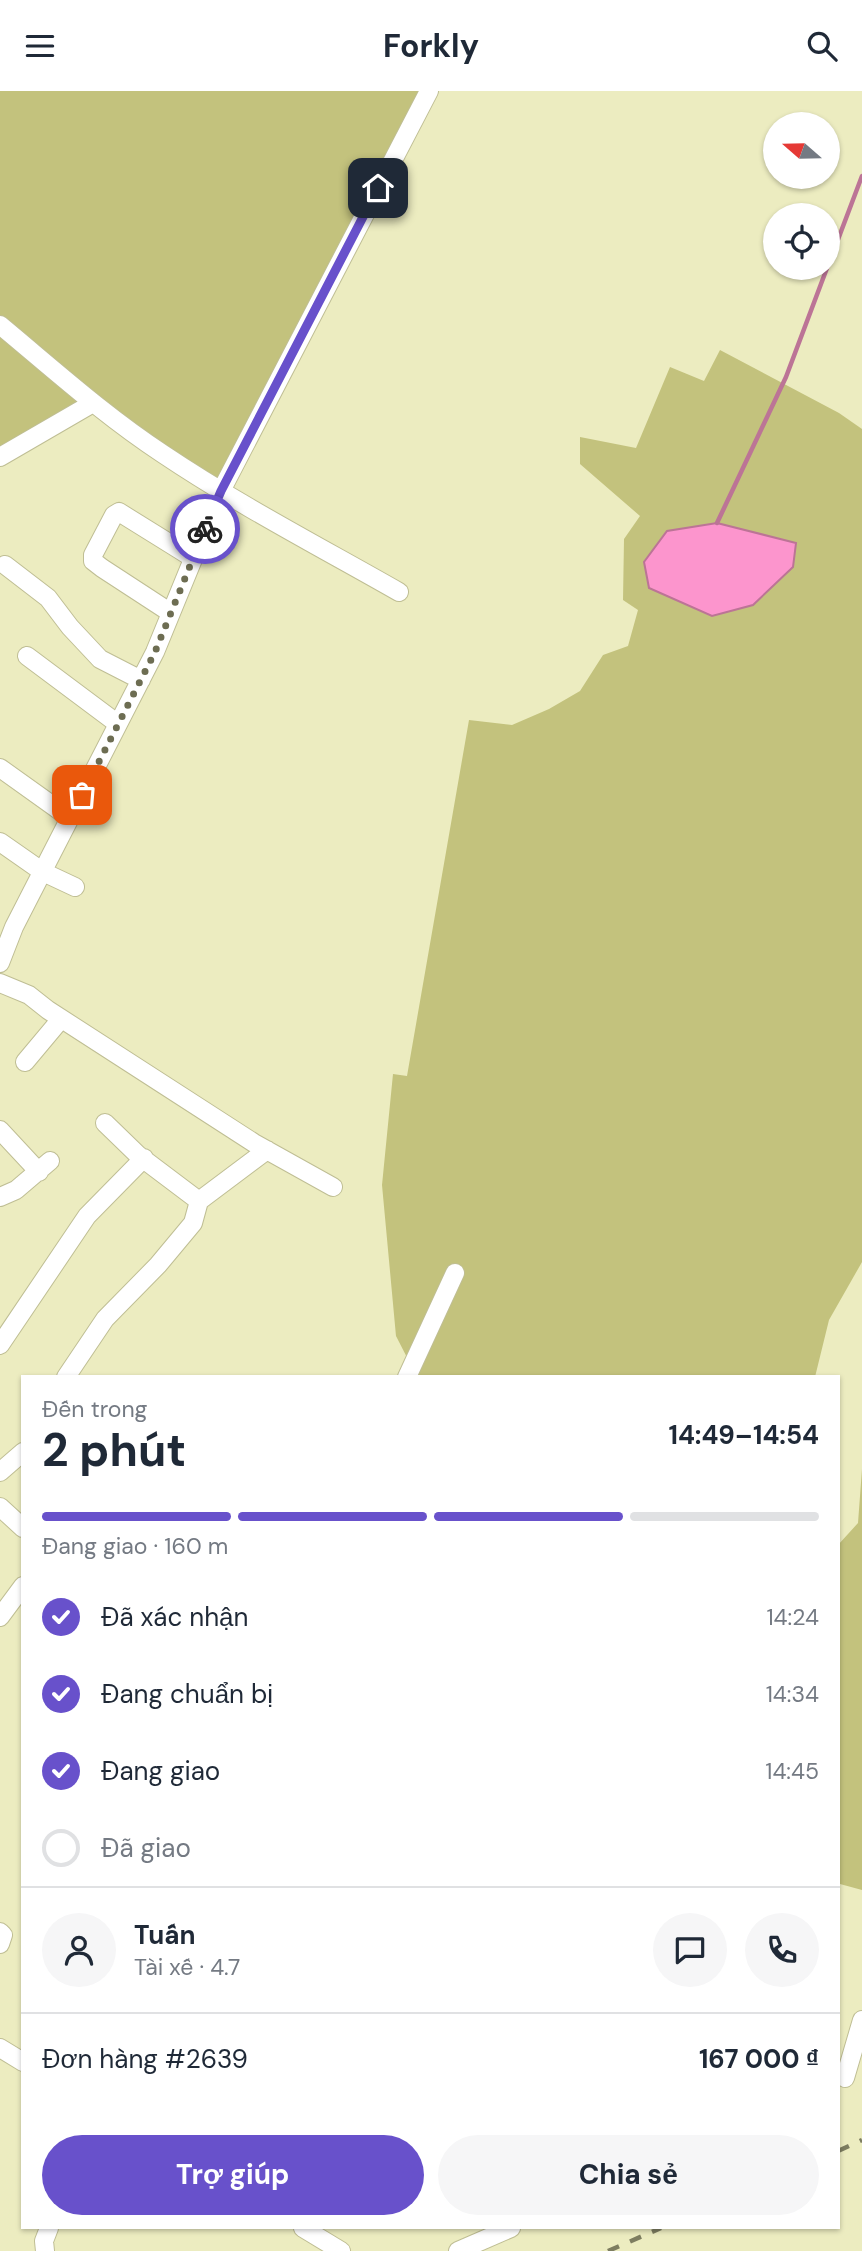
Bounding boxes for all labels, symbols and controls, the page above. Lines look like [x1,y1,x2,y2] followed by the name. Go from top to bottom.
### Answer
[383,25,479,67] text: Forkly
[21,27,59,65] icon: menu
[803,27,841,65] icon: search
[763,112,840,189] north arrow
[763,112,840,280] map controls
[348,158,408,218] pin
[359,169,397,207] icon: home
[763,203,840,280] button: locate
[170,494,240,564] courier
[186,510,224,548] icon: bike
[52,765,112,825] pin
[63,776,101,814] icon: bag
[42,1394,147,1424] text: Đến trong
[668,1418,819,1452] text: 14:49–14:54
[42,1420,186,1480] text: 2 phút
[42,1531,228,1561] text: Đang giao · 160 m
[42,1598,80,1636] icon: check
[101,1600,249,1634] text: Đã xác nhận
[766,1602,819,1632] text: 14:24
[42,1675,80,1713] icon: check
[101,1677,273,1711] text: Đang chuẩn bị
[766,1679,819,1709] text: 14:34
[42,1752,80,1790] icon: check
[101,1754,220,1788] text: Đang giao
[765,1756,819,1786] text: 14:45
[101,1831,191,1865] text: Đã giao
[42,1913,116,1987] button: person
[653,1913,727,1987] button: chat
[745,1913,819,1987] button: phone
[134,1918,196,1952] text: Tuấn
[134,1952,240,1982] text: Tài xế · 4.7
[42,2042,248,2076] text: Đơn hàng #2639
[699,2042,819,2076] text: 167 000 ₫
[42,2135,424,2215] button: Trợ giúp
[438,2135,819,2215] button: Chia sẻ

